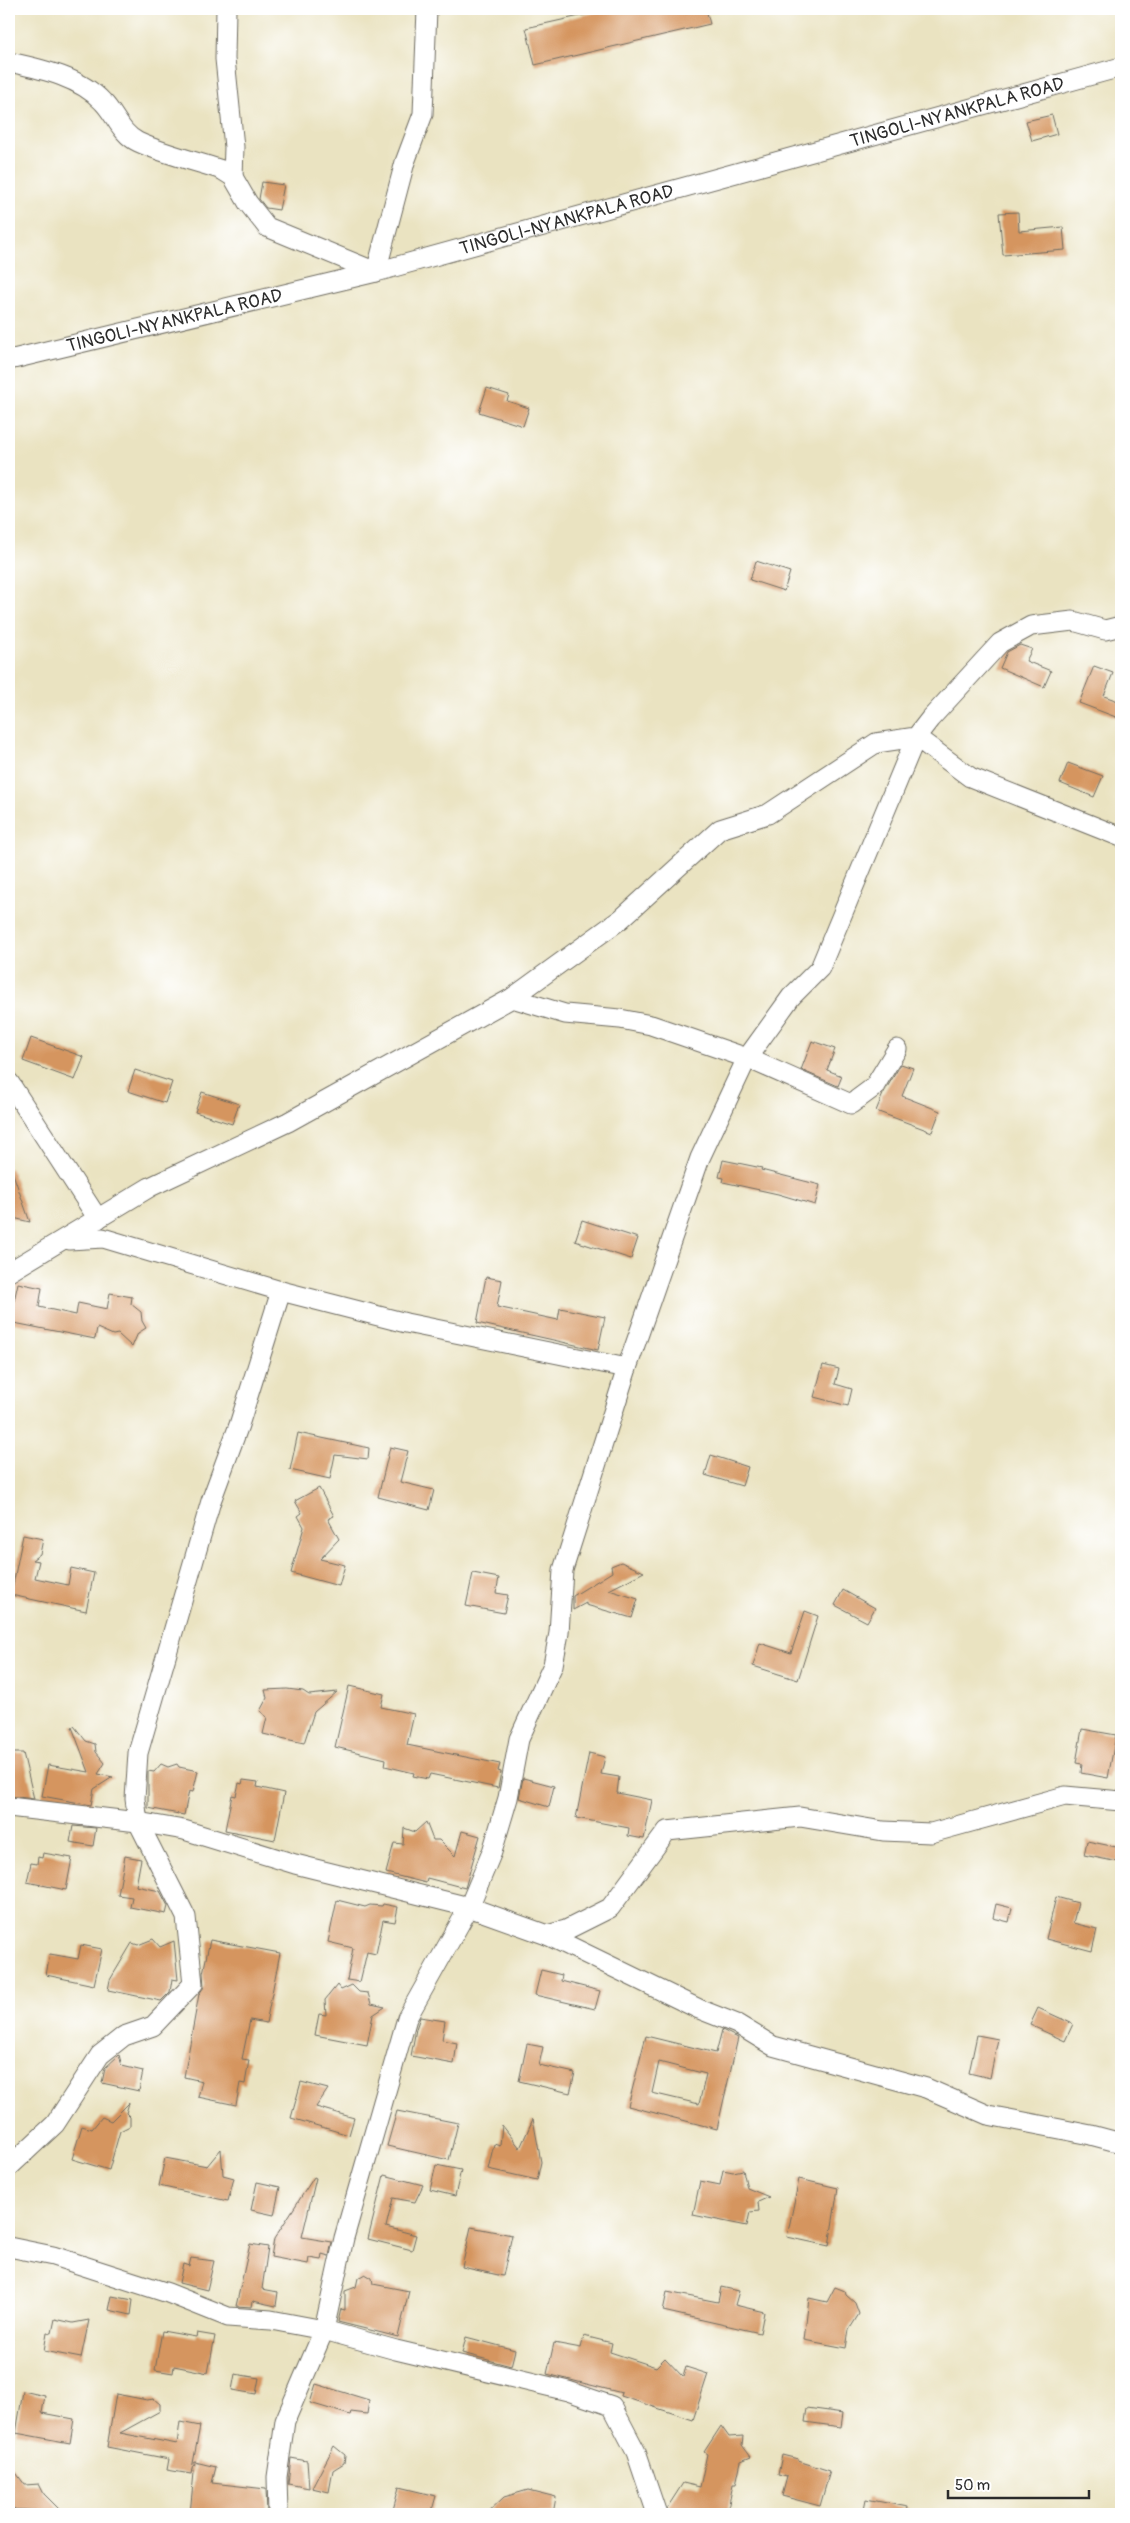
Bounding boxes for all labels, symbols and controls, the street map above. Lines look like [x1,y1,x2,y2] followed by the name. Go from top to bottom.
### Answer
[847,72,1067,153] street label: TINGOLI-NYANKPALA ROAD
[457,180,676,260] street label: TINGOLI-NYANKPALA ROAD
[64,284,285,358] street label: TINGOLI-NYANKPALA ROAD
[948,2468,1089,2500] scale bar
[955,2476,990,2495] text: 50 m

